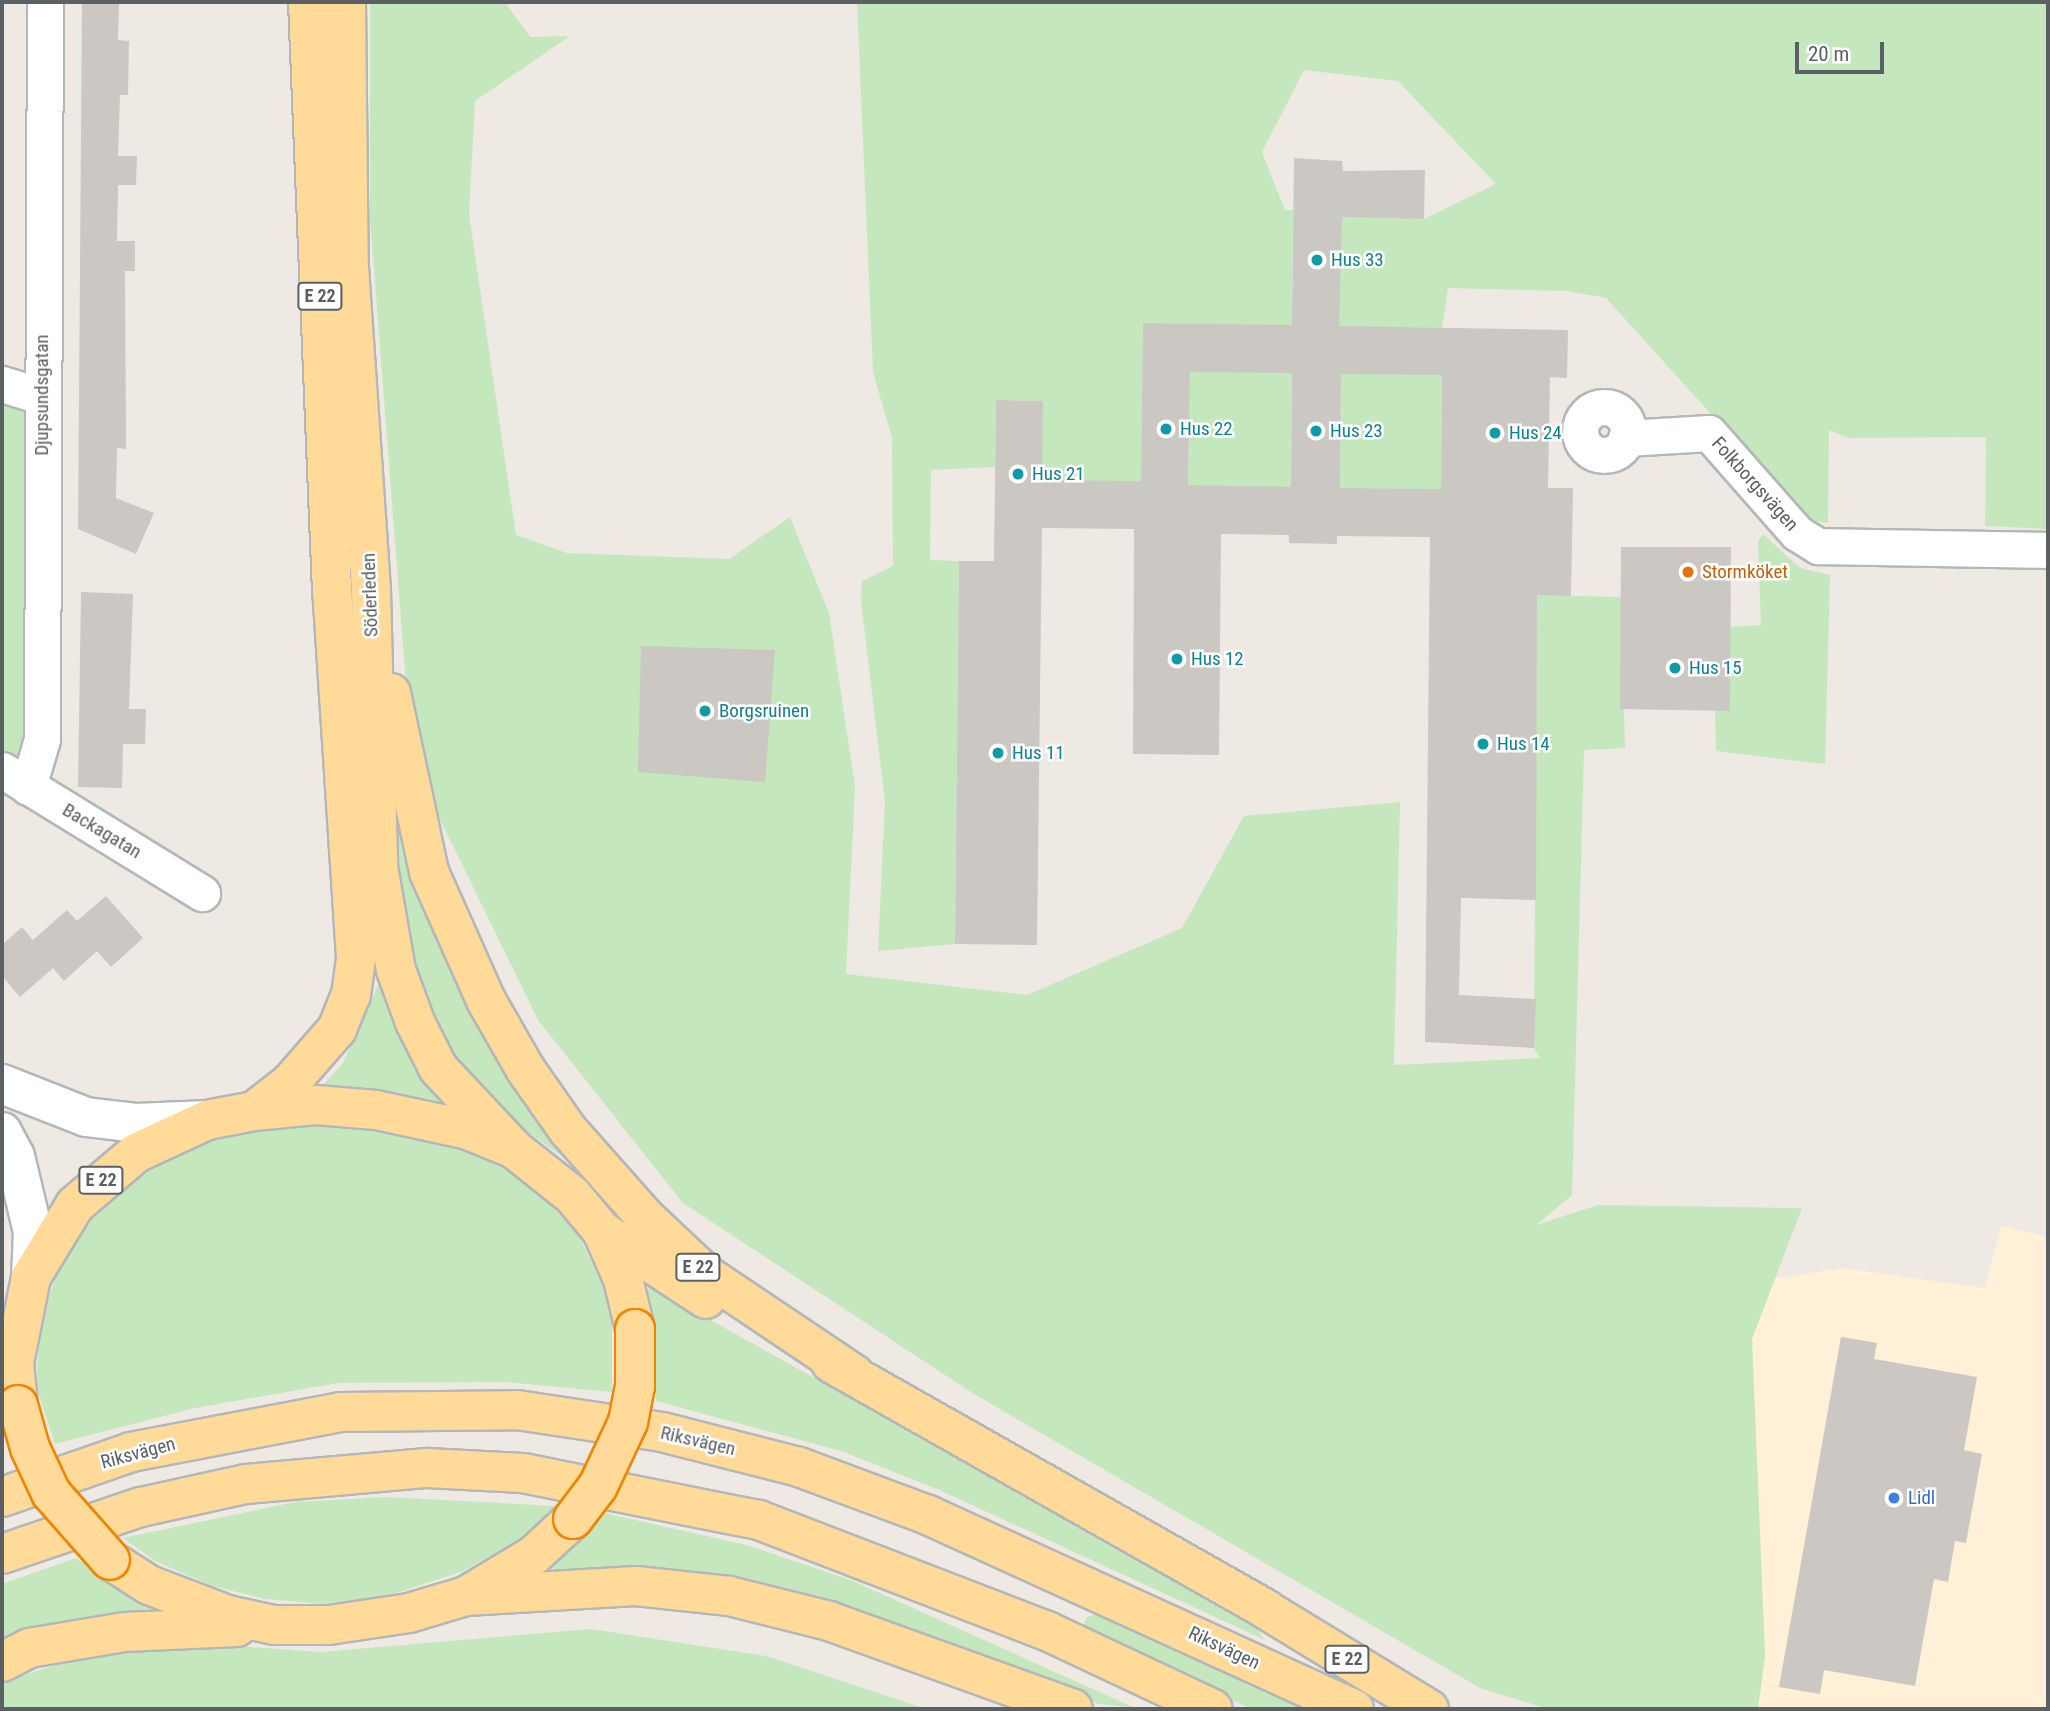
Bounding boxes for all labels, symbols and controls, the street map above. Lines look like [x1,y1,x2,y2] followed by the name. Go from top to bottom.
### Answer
[1798,28,1887,72] scale bar
[1808,42,1849,66] text: 20 m
[1331,249,1384,271] place label: Hus 33
[1309,252,1325,268] marker: Hus 33
[297,282,343,310] road number: E 22
[31,334,53,456] street label: Djupsundsgatan
[1180,418,1233,440] place label: Hus 22
[1330,420,1383,442] place label: Hus 23
[1158,421,1174,437] marker: Hus 22
[1509,422,1562,444] place label: Hus 24
[1308,423,1324,439] marker: Hus 23
[1487,425,1503,441] marker: Hus 24
[1707,432,1803,536] street label: Folkborgsvägen
[1032,463,1085,485] place label: Hus 21
[1010,466,1026,482] marker: Hus 21
[357,552,383,638] street label: Söderleden
[1702,561,1788,583] place label: Stormköket
[1680,564,1696,580] marker: Stormköket
[1191,648,1244,670] place label: Hus 12
[1169,651,1185,667] marker: Hus 12
[1689,657,1742,679] place label: Hus 15
[1667,660,1683,676] marker: Hus 15
[719,700,809,722] place label: Borgsruinen
[697,703,713,719] marker: Borgsruinen
[1497,733,1550,755] place label: Hus 14
[1475,736,1491,752] marker: Hus 14
[1012,742,1065,764] place label: Hus 11
[990,745,1006,761] marker: Hus 11
[58,798,146,864] street label: Backagatan
[78,1166,124,1195] road number: E 22
[675,1252,721,1282] road number: E 22
[658,1421,738,1461] street label: Riksvägen
[98,1432,178,1474] street label: Riksvägen
[1908,1487,1935,1509] place label: Lidl
[1886,1490,1902,1506] marker: Lidl
[1185,1622,1263,1674] street label: Riksvägen
[1324,1644,1370,1674] road number: E 22

